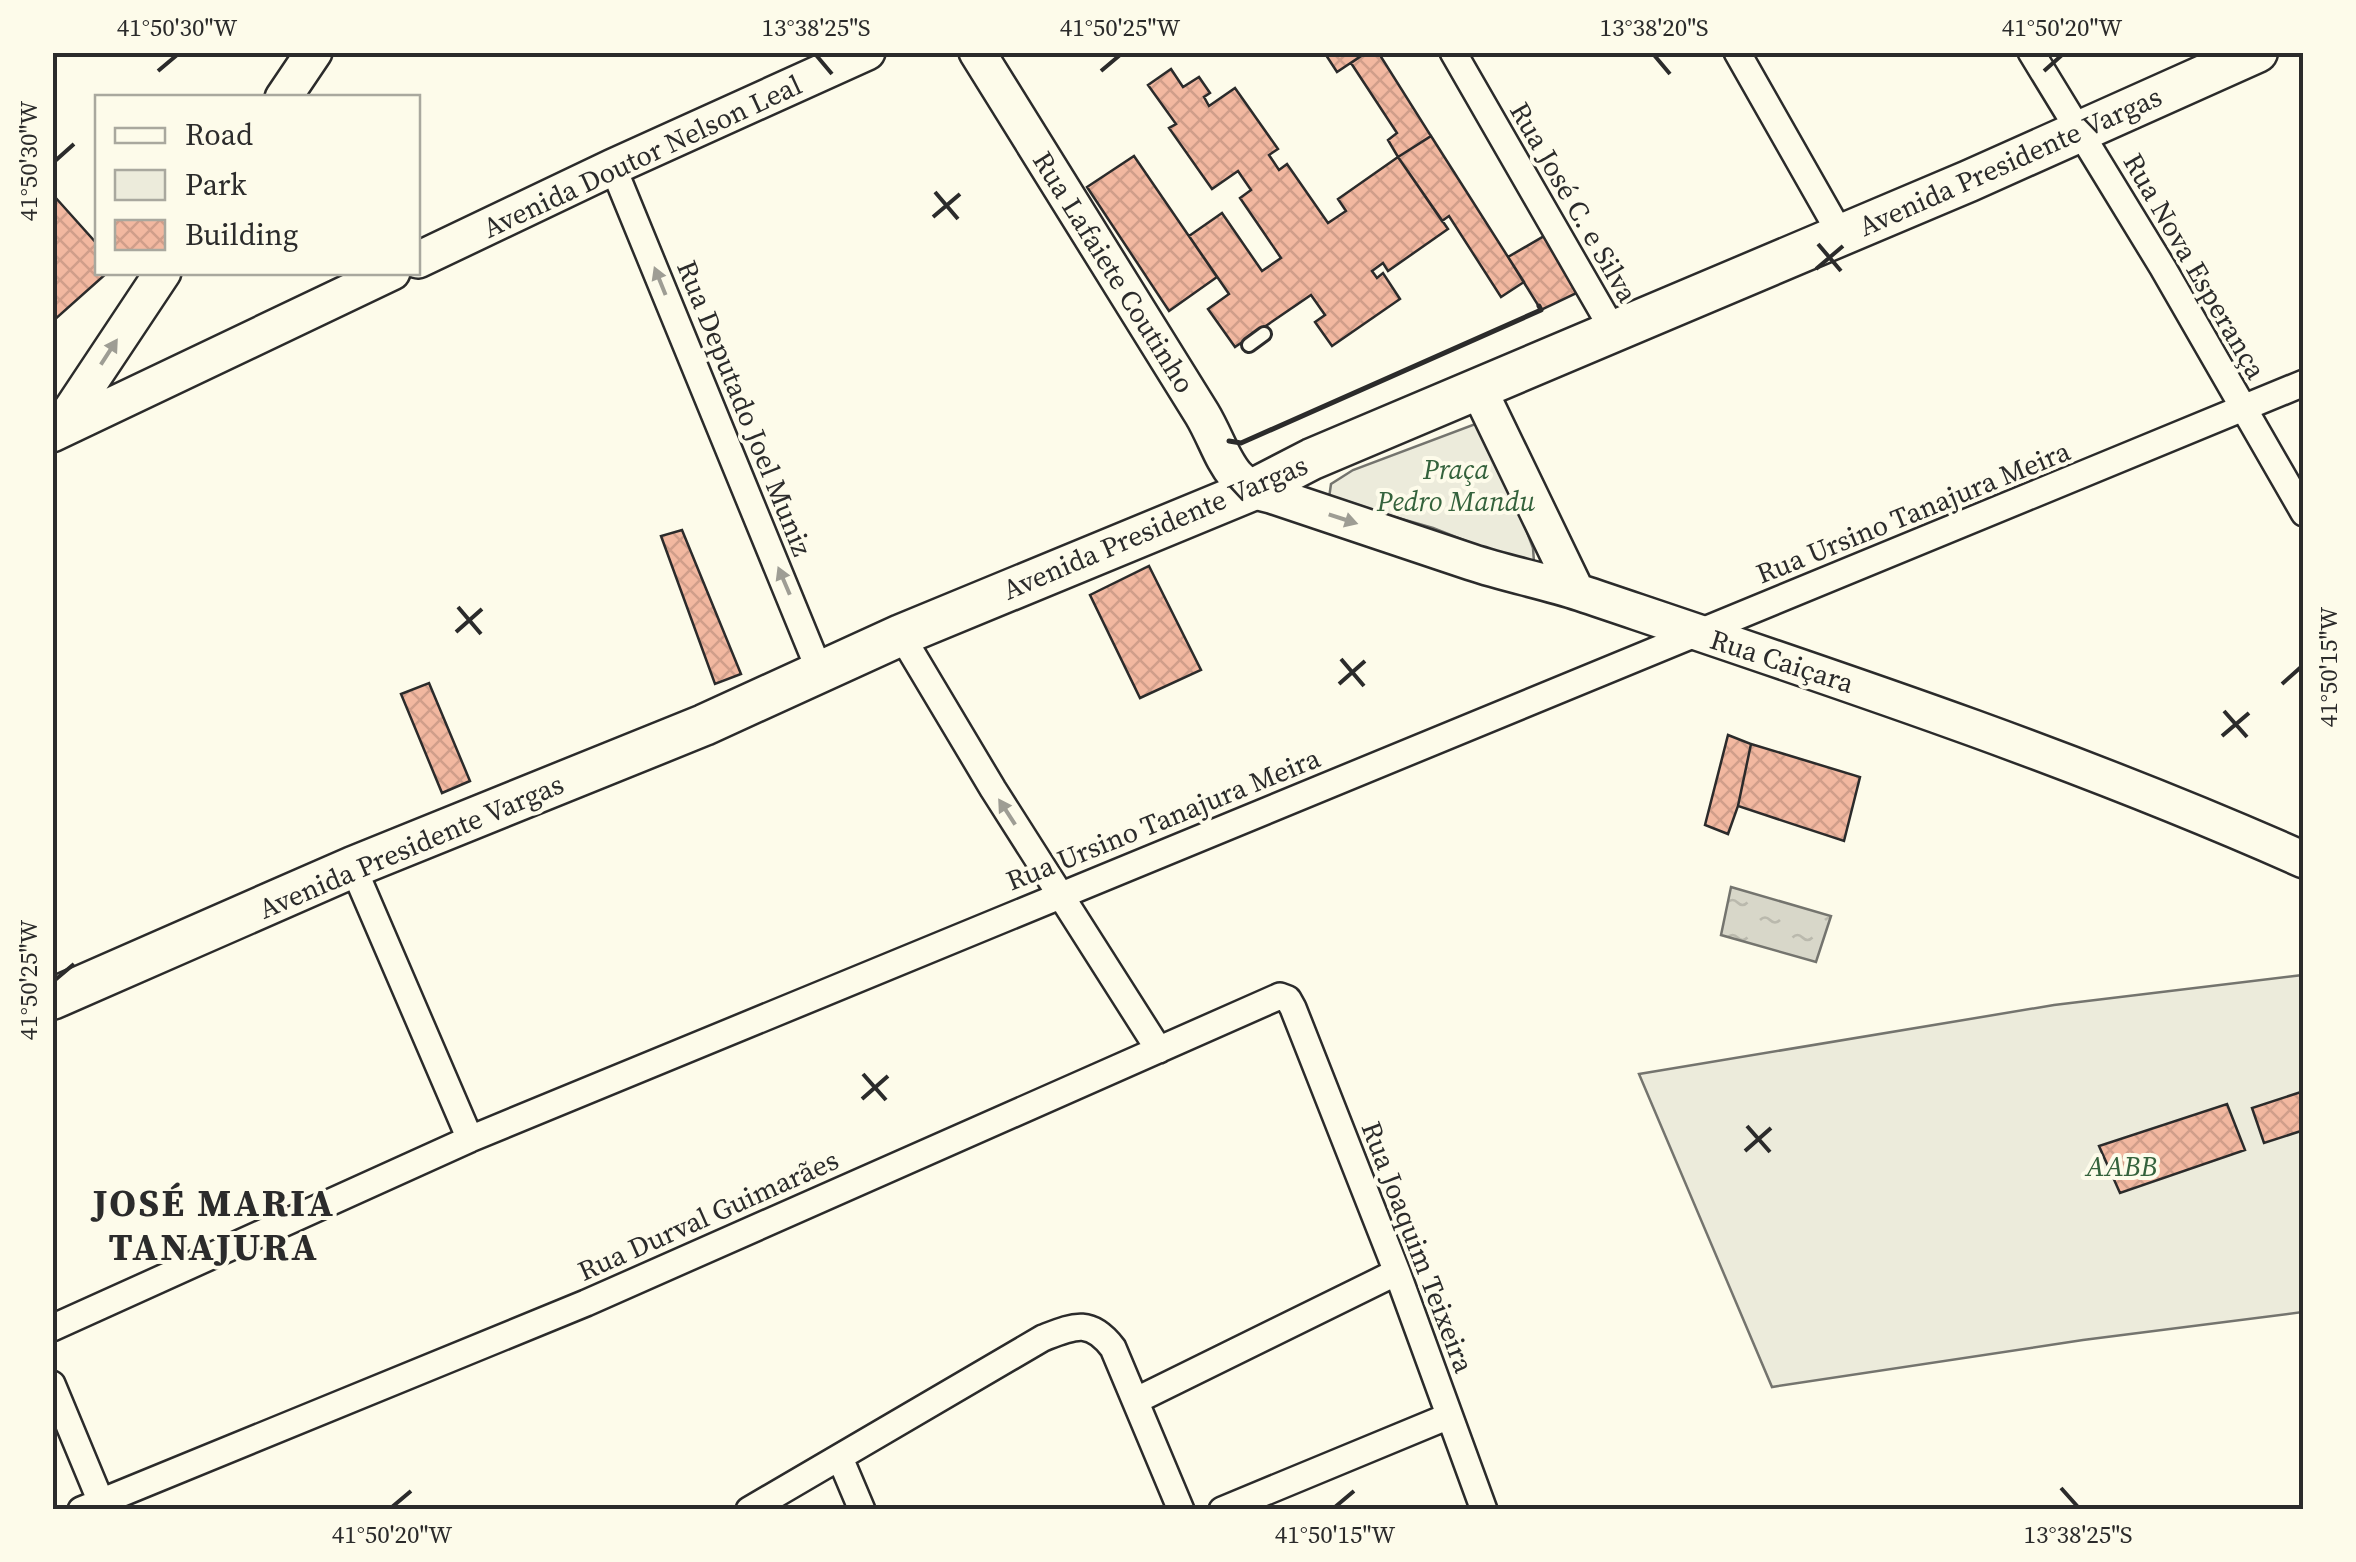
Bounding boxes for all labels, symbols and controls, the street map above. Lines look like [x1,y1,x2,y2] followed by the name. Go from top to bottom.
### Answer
[117,10,237,44] text: 41°50'30"W
[761,10,871,44] text: 13°38'25"S
[1060,10,1180,44] text: 41°50'25"W
[1599,10,1709,44] text: 13°38'20"S
[2002,10,2122,44] text: 41°50'20"W
[477,65,807,247] street label: Avenida Doutor Nelson Leal
[1853,77,2167,245] street label: Avenida Presidente Vargas
[95,95,420,275] legend
[1501,95,1647,310] street label: Rua José C. e Silva
[11,101,45,221] text: 41°50'30"W
[185,114,253,155] text: Road
[1024,144,1204,400] street label: Rua Lafaiete Coutinho
[2115,146,2276,387] street label: Rua Nova Esperança
[185,164,247,205] text: Park
[185,214,298,255] text: Building
[668,255,822,562] street label: Rua Deputado Joel Muniz
[651,266,667,296] one-way arrow
[100,339,118,366] one-way arrow
[1750,431,2076,592] street label: Rua Ursino Tanajura Meira
[997,445,1313,609] street label: Avenida Presidente Vargas
[1376,450,1535,520] park label: Praça Pedro Mandu
[1329,512,1359,527] one-way arrow
[776,566,792,596] one-way arrow
[2311,607,2345,727] text: 41°50'15"W
[1705,620,1859,702] street label: Rua Caiçara
[1000,738,1326,899] street label: Rua Ursino Tanajura Meira
[253,764,569,928] street label: Avenida Presidente Vargas
[999,798,1017,826] one-way arrow
[11,920,45,1040] text: 41°50'25"W
[1353,1116,1484,1379] street label: Rua Joaquim Teixeira
[572,1140,844,1290] street label: Rua Durval Guimarães
[2084,1147,2158,1185] park label: AABB
[90,1177,336,1273] district label: JOSÉ MARIA TANAJURA
[332,1517,452,1551] text: 41°50'20"W
[1275,1517,1395,1551] text: 41°50'15"W
[2023,1517,2133,1551] text: 13°38'25"S

